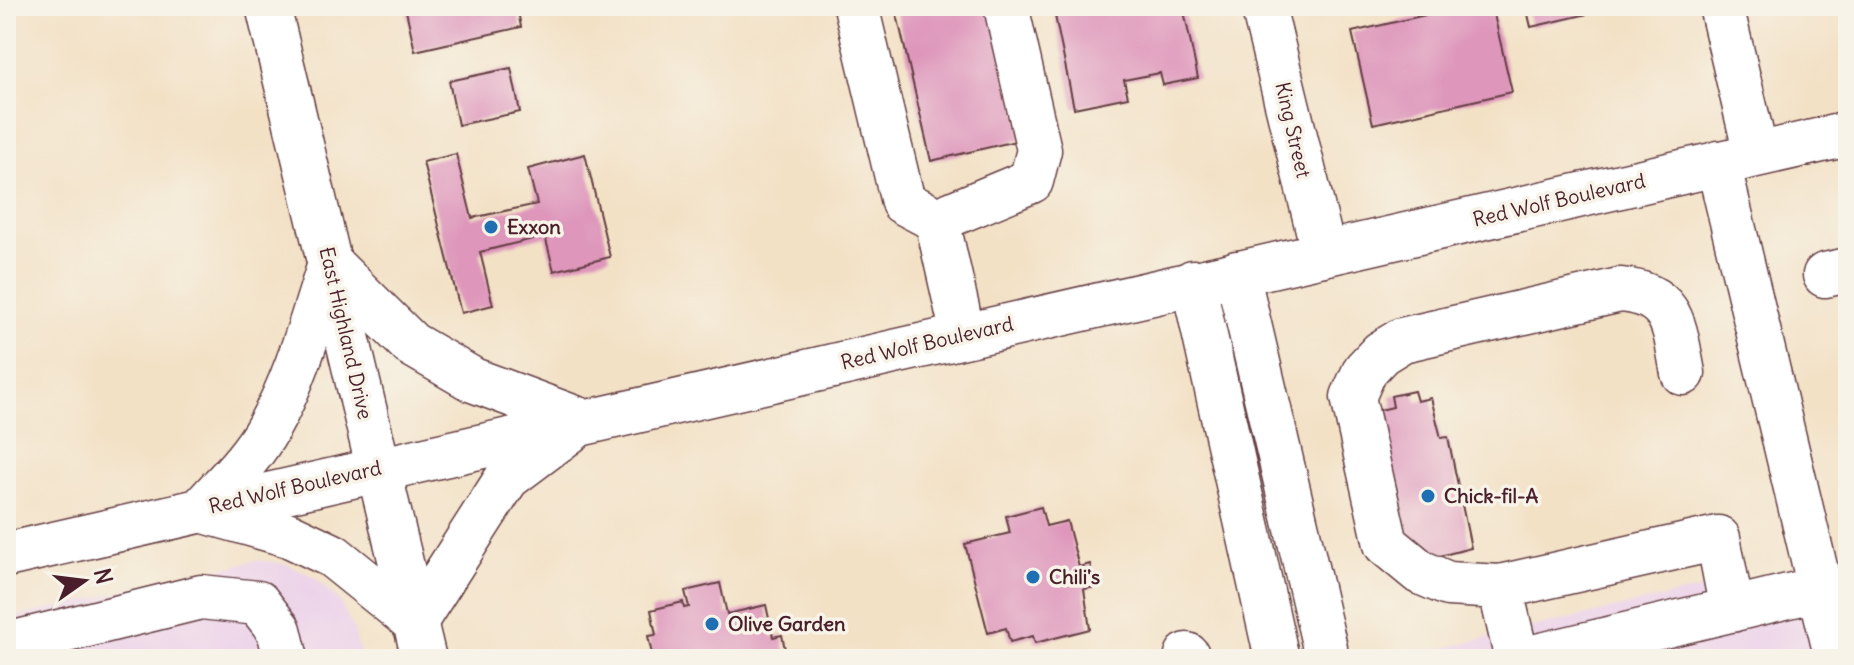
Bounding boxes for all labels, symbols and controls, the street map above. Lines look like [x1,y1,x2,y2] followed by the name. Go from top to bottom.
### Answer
[1270,79,1317,181] street label: King Street
[1470,167,1648,232] street label: Red Wolf Boulevard
[507,214,561,239] place label: Exxon
[482,218,500,236] marker: Exxon
[314,244,378,422] street label: East Highland Drive
[838,310,1016,375] street label: Red Wolf Boulevard
[206,454,384,519] street label: Red Wolf Boulevard
[1444,483,1539,508] place label: Chick-fil-A
[1419,487,1437,505] marker: Chick-fil-A
[44,541,124,621] north arrow
[1049,564,1100,589] place label: Chili's
[88,565,119,587] text: N
[1024,568,1042,586] marker: Chili's
[728,611,846,636] place label: Olive Garden
[703,615,721,633] marker: Olive Garden

